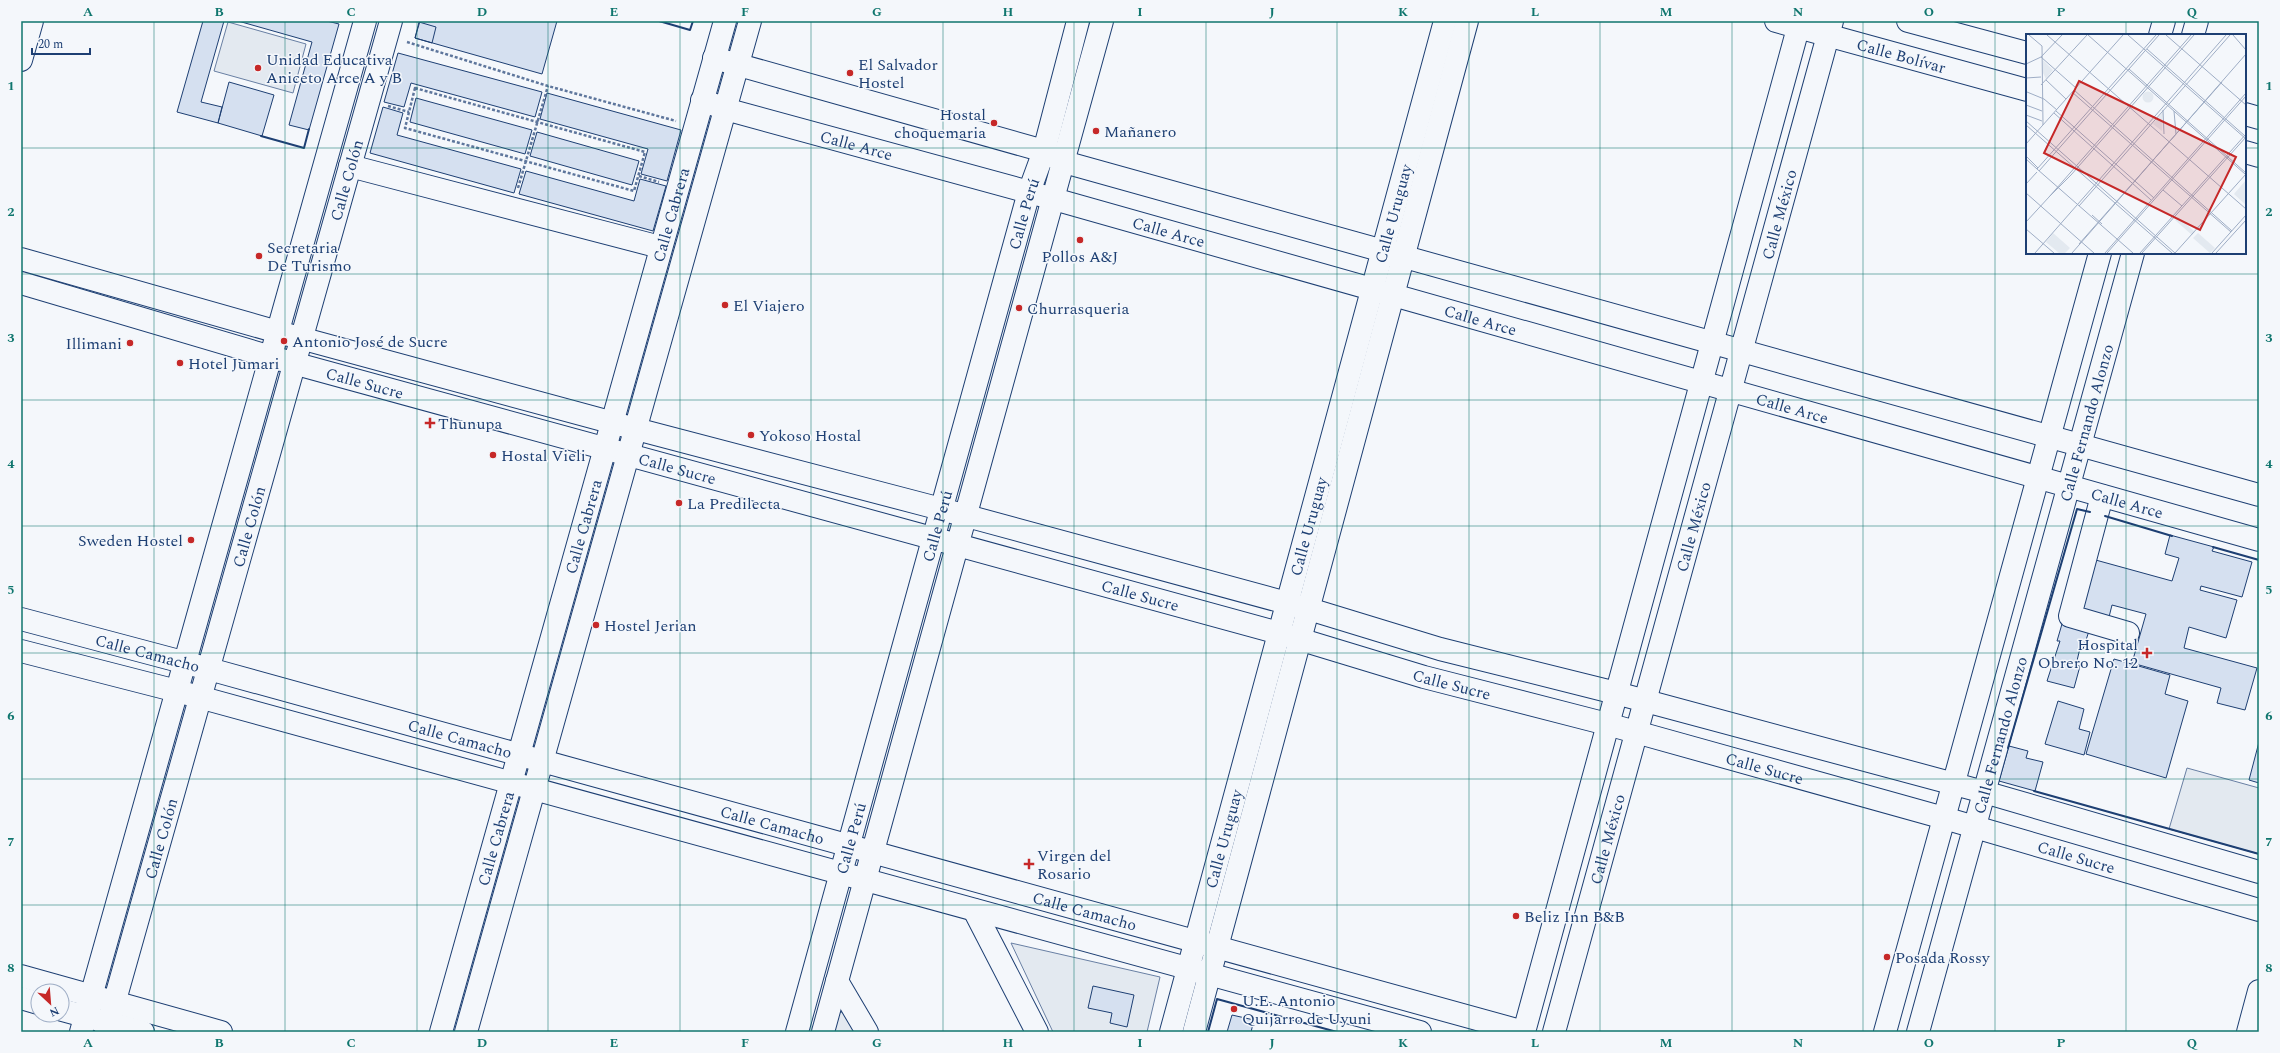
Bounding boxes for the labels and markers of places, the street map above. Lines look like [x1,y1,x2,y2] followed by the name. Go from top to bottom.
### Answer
[266,48,402,90] place label: Unidad Educativa Aniceto Arce A y B
[858,53,938,95] place label: El Salvador Hostel
[253,63,263,73] marker: Unidad Educativa Aniceto Arce A y B
[845,68,855,78] marker: El Salvador Hostel
[894,103,986,145] place label: Hostal choquemaria
[989,118,999,128] marker: Hostal choquemaria
[1104,120,1176,144] place label: Mañanero
[1091,126,1101,136] marker: Mañanero
[1075,235,1085,245] marker: Pollos A&J
[267,236,351,278] place label: Secretaria De Turismo
[1042,245,1118,269] place label: Pollos A&J
[254,251,264,261] marker: Secretaria De Turismo
[733,294,805,318] place label: El Viajero
[1027,297,1130,321] place label: Churrasqueria
[720,300,730,310] marker: El Viajero
[1014,303,1024,313] marker: Churrasqueria
[292,330,448,354] place label: Antonio José de Sucre
[66,332,122,356] place label: Illimani
[279,336,289,346] marker: Antonio José de Sucre
[125,338,135,348] marker: Illimani
[188,352,280,376] place label: Hotel Jumari
[175,358,185,368] marker: Hotel Jumari
[438,412,503,436] place label: Thunupa
[425,418,435,428] marker: Thunupa
[759,424,861,448] place label: Yokoso Hostal
[746,430,756,440] marker: Yokoso Hostal
[501,444,586,468] place label: Hostal Vieli
[488,450,498,460] marker: Hostal Vieli
[687,492,781,516] place label: La Predilecta
[674,498,684,508] marker: La Predilecta
[78,529,183,553] place label: Sweden Hostel
[186,535,196,545] marker: Sweden Hostel
[604,614,697,638] place label: Hostel Jerian
[591,620,601,630] marker: Hostel Jerian
[2038,633,2138,675] place label: Hospital Obrero No. 12
[2141,647,2153,659] marker: Hospital Obrero No. 12
[1037,844,1111,886] place label: Virgen del Rosario
[1024,859,1034,869] marker: Virgen del Rosario
[1524,905,1625,929] place label: Beliz Inn B&B
[1511,911,1521,921] marker: Beliz Inn B&B
[1895,946,1991,970] place label: Posada Rossy
[1882,952,1892,962] marker: Posada Rossy
[1242,989,1372,1031] place label: U.E. Antonio Quijarro de Uyuni
[1229,1004,1239,1014] marker: U.E. Antonio Quijarro de Uyuni

